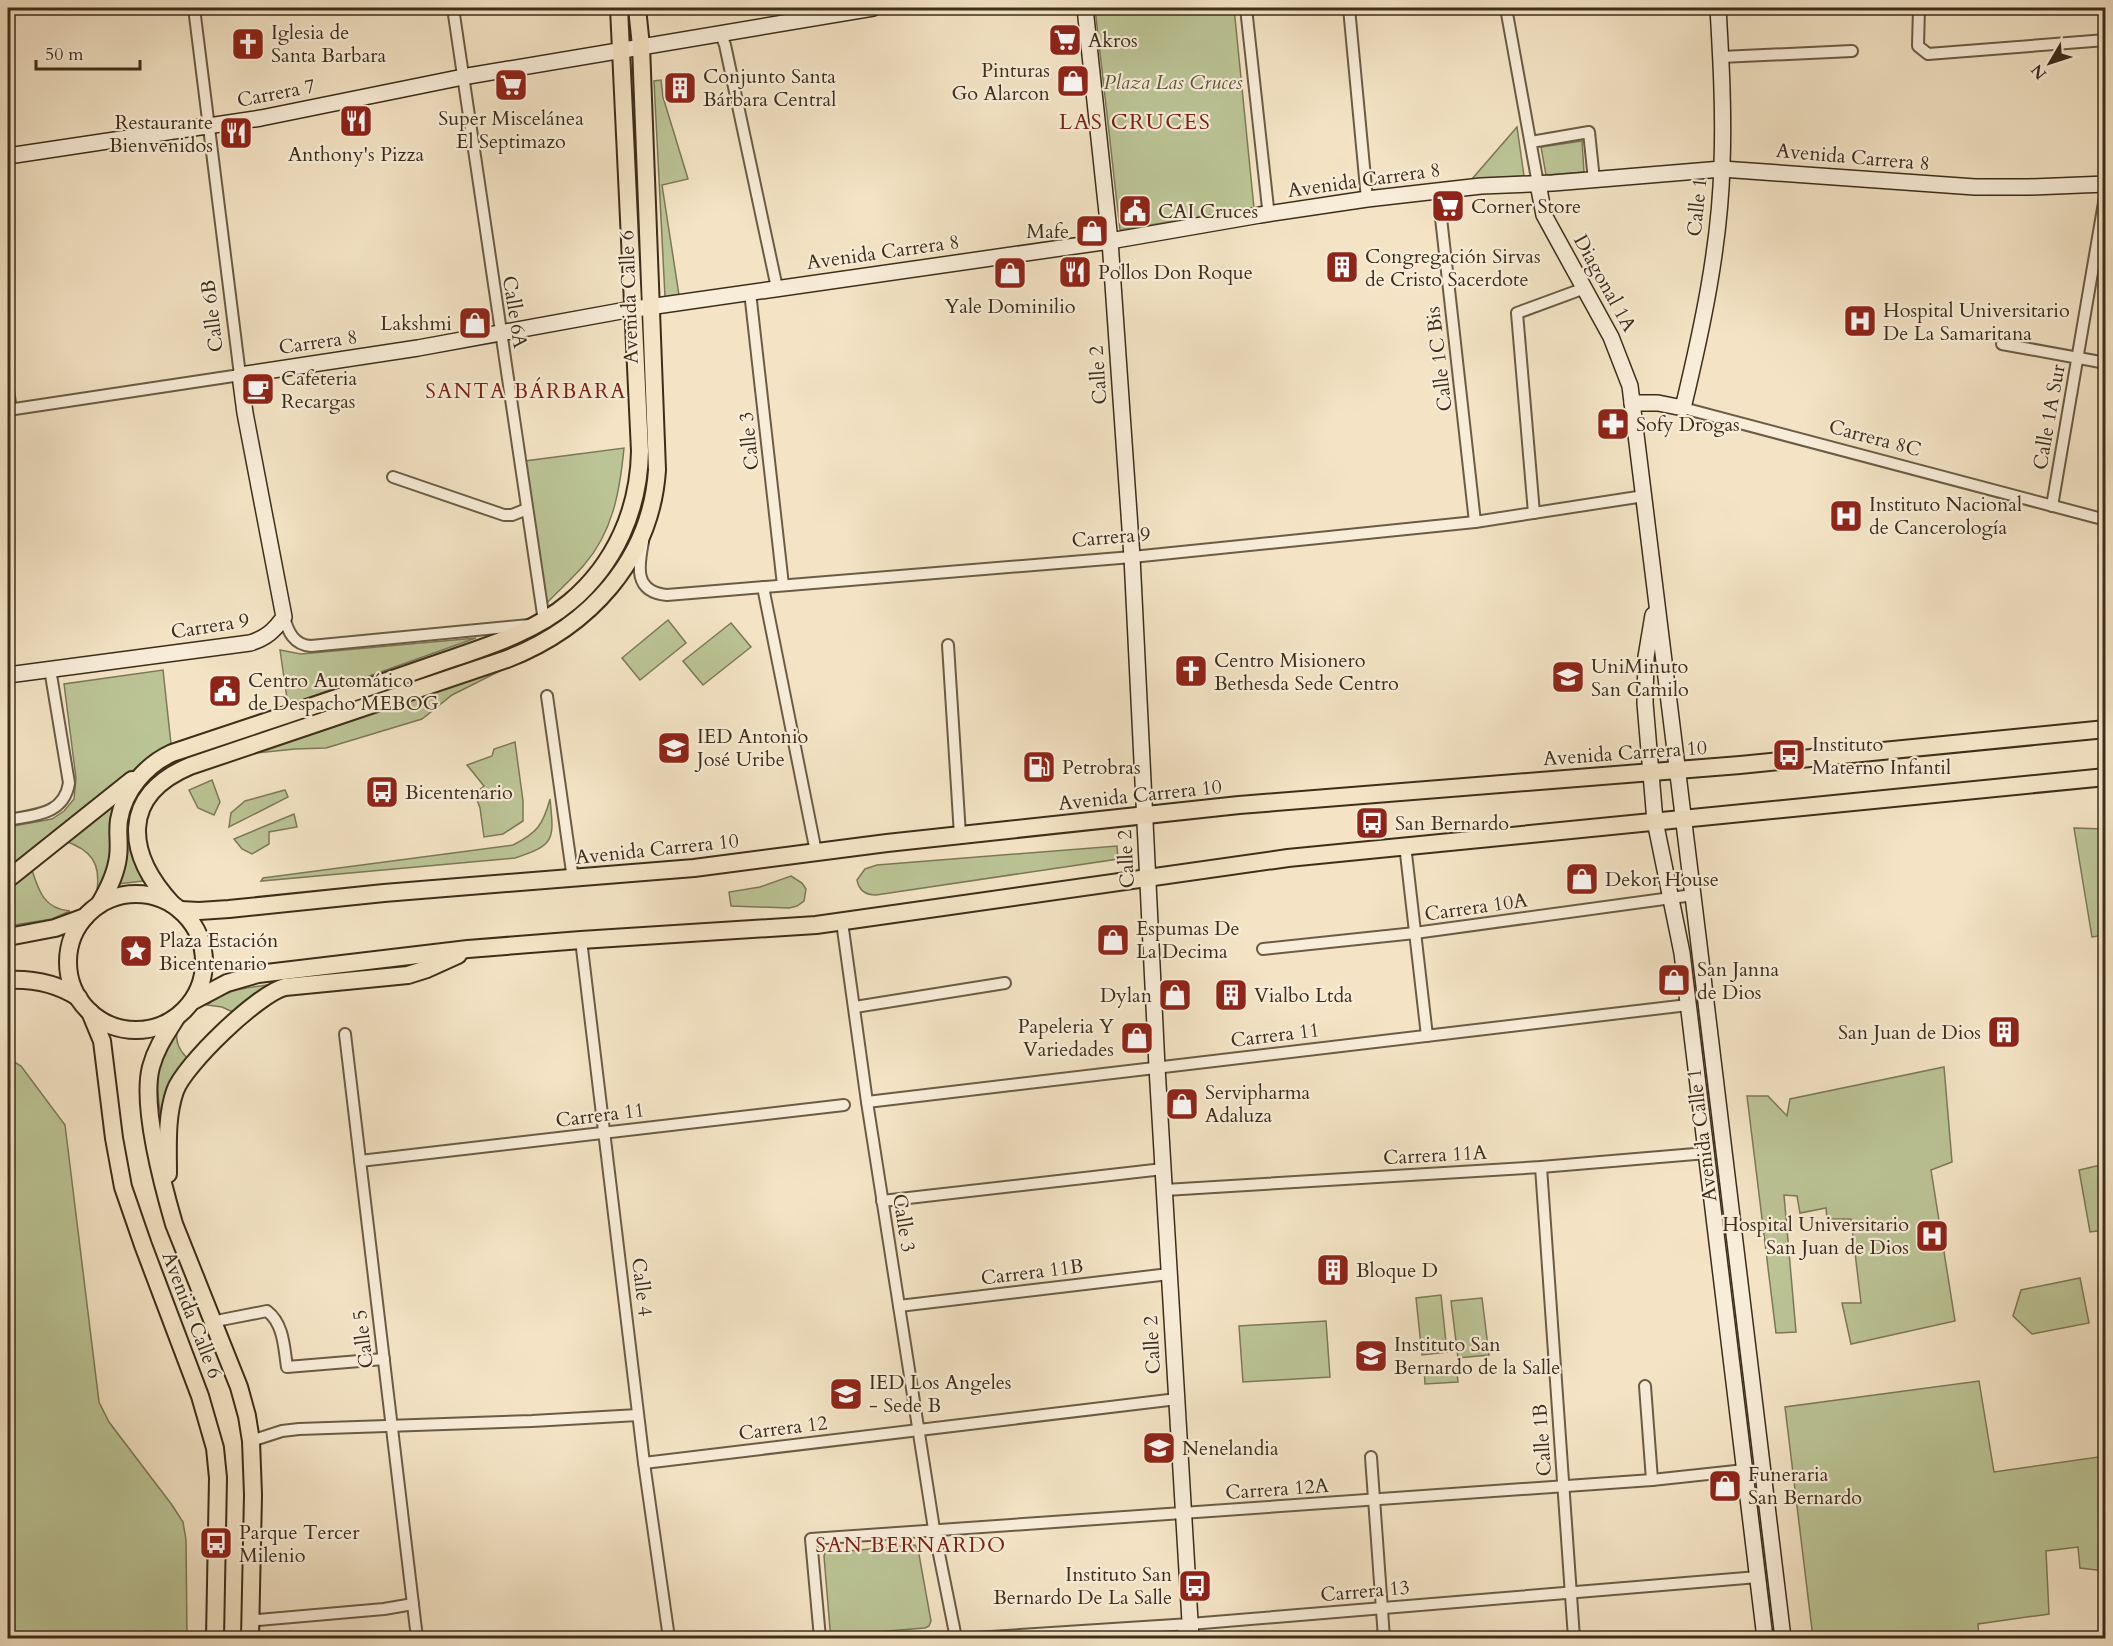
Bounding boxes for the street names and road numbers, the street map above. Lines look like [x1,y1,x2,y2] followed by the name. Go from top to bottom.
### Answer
[235,72,317,114] street label: Carrera 7
[1775,137,1931,177] street label: Avenida Carrera 8
[1286,156,1442,204] street label: Avenida Carrera 8
[1681,176,1713,238] street label: Calle 1
[805,228,961,276] street label: Avenida Carrera 8
[1567,229,1643,337] street label: Diagonal 1A
[613,230,645,364] street label: Avenida Calle 6
[496,274,534,351] street label: Calle 6A
[194,278,230,354] street label: Calle 6B
[1419,305,1459,413] street label: Calle 1C Bis
[277,323,359,361] street label: Carrera 8
[1082,345,1114,405] street label: Calle 2
[2026,361,2072,472] street label: Calle 1A Sur
[733,410,765,472] street label: Calle 3
[1826,413,1924,463] street label: Carrera 8C
[1070,520,1152,554] street label: Carrera 9
[169,606,251,646] street label: Carrera 9
[1542,734,1708,772] street label: Avenida Carrera 10
[1057,773,1223,817] street label: Avenida Carrera 10
[574,827,740,871] street label: Avenida Carrera 10
[1111,829,1141,889] street label: Calle 2
[1423,886,1530,928] street label: Carrera 10A
[1229,1016,1321,1054] street label: Carrera 11
[1680,1067,1724,1203] street label: Avenida Calle 1
[554,1096,646,1134] street label: Carrera 11
[1383,1139,1488,1171] street label: Carrera 11A
[886,1192,922,1254] street label: Calle 3
[155,1248,229,1382] street label: Avenida Calle 6
[979,1252,1085,1292] street label: Carrera 11B
[625,1256,659,1318] street label: Calle 4
[346,1308,380,1370] street label: Calle 5
[1137,1315,1167,1375] street label: Calle 2
[1526,1403,1558,1477] street label: Calle 1B
[737,1409,829,1447] street label: Carrera 12
[1224,1472,1330,1506] street label: Carrera 12A
[1319,1574,1411,1608] street label: Carrera 13

